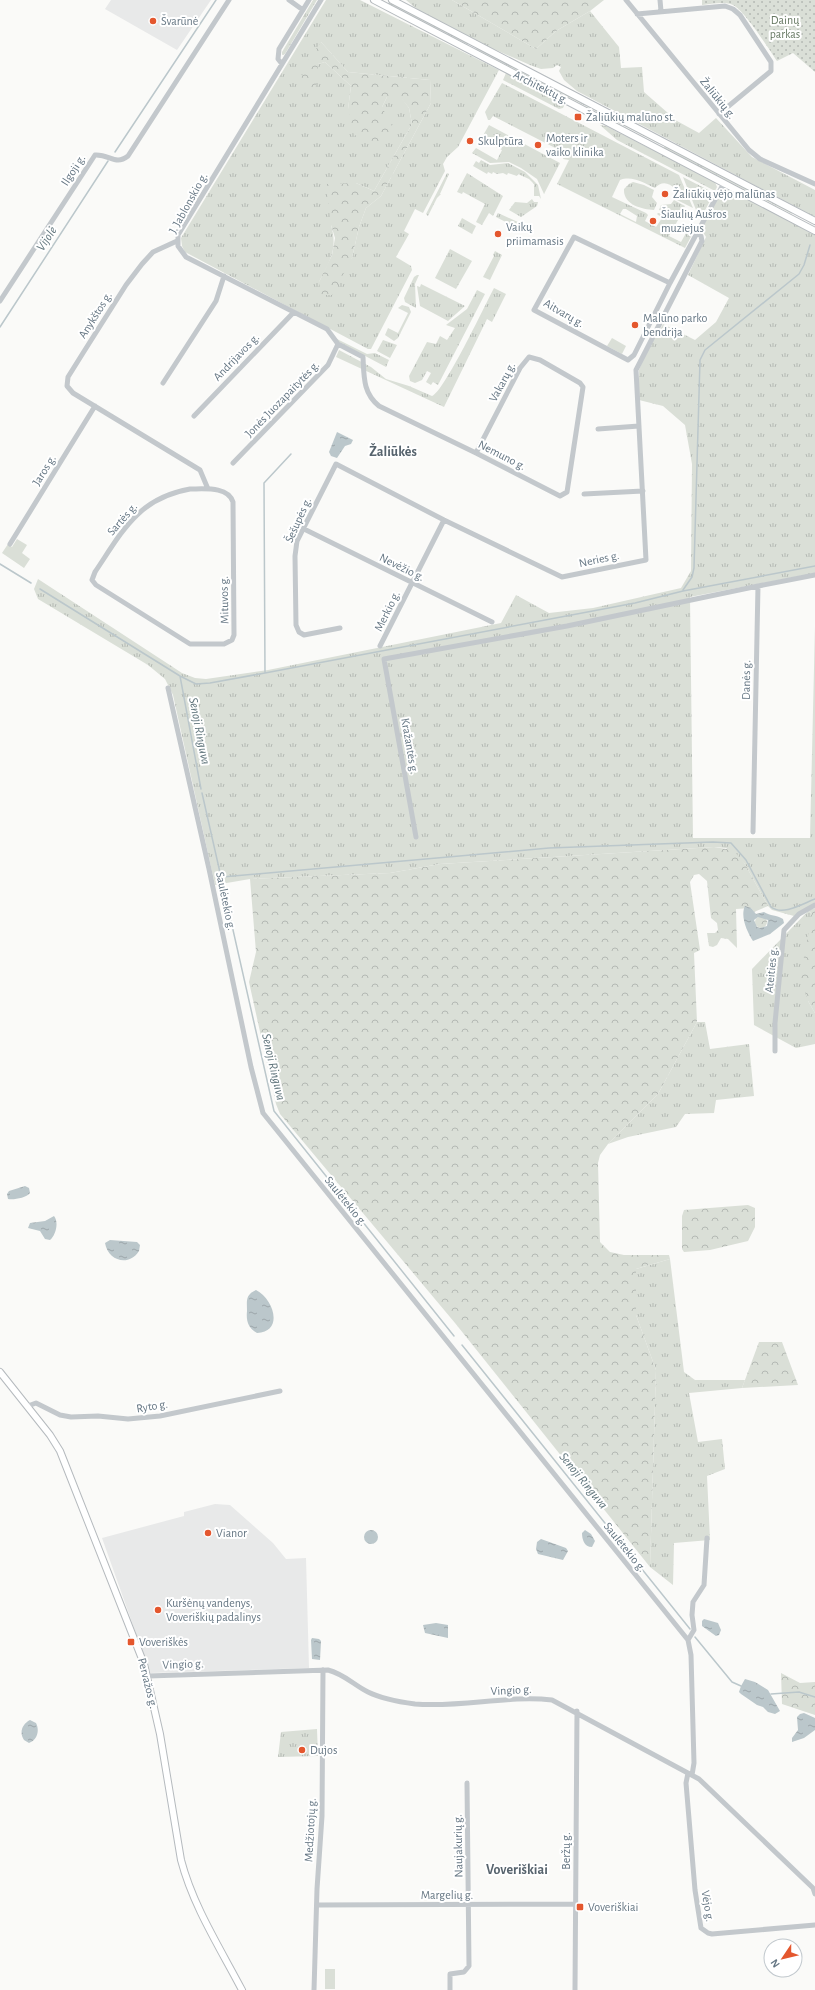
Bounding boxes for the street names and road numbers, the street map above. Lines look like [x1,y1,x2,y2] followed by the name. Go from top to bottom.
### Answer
[512,68,570,106] street label: Architektų g.
[698,75,739,121] street label: Žaliūkių g.
[59,152,88,188] street label: Ilgoji g.
[166,171,210,235] street label: J. Jablonskio g.
[76,290,115,341] street label: Anykštos g.
[542,297,586,329] street label: Aitvarų g.
[211,331,262,384] street label: Andrijavos g.
[243,358,322,440] street label: Jonės Juozapaitytės g.
[487,360,517,404] street label: Vakarų g.
[476,438,528,472] street label: Nemuno g.
[30,453,58,487] street label: Jaros g.
[282,495,313,544] street label: Šešupės g.
[105,500,139,538] street label: Sartės g.
[578,549,620,569] street label: Neries g.
[378,551,426,583] street label: Nevėžio g.
[218,576,230,624] street label: Mituvos g.
[372,589,402,633] street label: Merkio g.
[740,660,752,700] street label: Danės g.
[399,717,421,775] street label: Kražantės g.
[214,871,238,931] street label: Saulėtekio g.
[763,946,779,994] street label: Ateities g.
[323,1174,369,1228] street label: Saulėtekio g.
[135,1398,169,1415] street label: Ryto g.
[602,1520,648,1574] street label: Saulėtekio g.
[136,1657,160,1709] street label: Pervažos g.
[162,1657,204,1671] street label: Vingio g.
[490,1683,532,1697] street label: Vingio g.
[302,1798,319,1862] street label: Medžiotojų g.
[451,1814,466,1878] street label: Naujakurių g.
[560,1832,572,1870] street label: Beržų g.
[421,1889,473,1901] street label: Margelių g.
[699,1890,716,1923] street label: Vėjo g.

